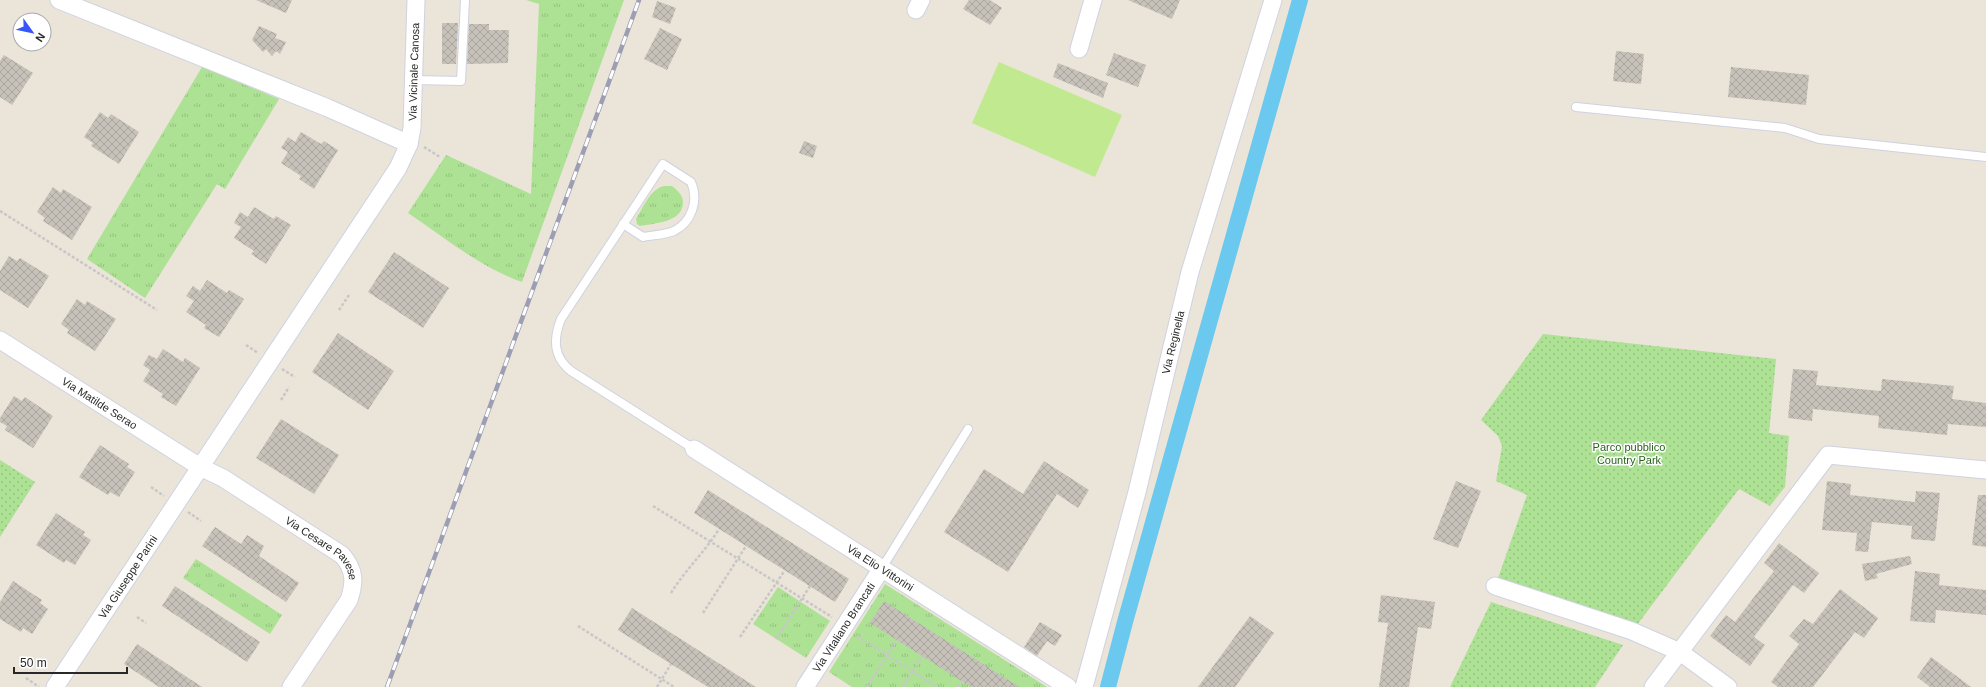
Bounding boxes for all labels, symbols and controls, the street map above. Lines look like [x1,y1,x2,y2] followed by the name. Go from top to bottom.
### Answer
[12,12,52,52] north arrow
[406,22,421,121] street label: Via Vicinale Canosa
[33,31,48,44] text: N
[1160,309,1187,375] street label: Via Reginella
[60,375,139,432] street label: Via Matilde Serao
[1593,441,1665,466] park label: Parco pubblico Country Park
[283,514,359,581] street label: Via Cesare Pavese
[96,533,160,621] street label: Via Giuseppe Parini
[845,542,916,593] street label: Via Elio Vittorini
[810,580,877,674] street label: Via Vitaliano Brancati
[14,649,127,675] scale bar
[20,656,47,670] text: 50 m

